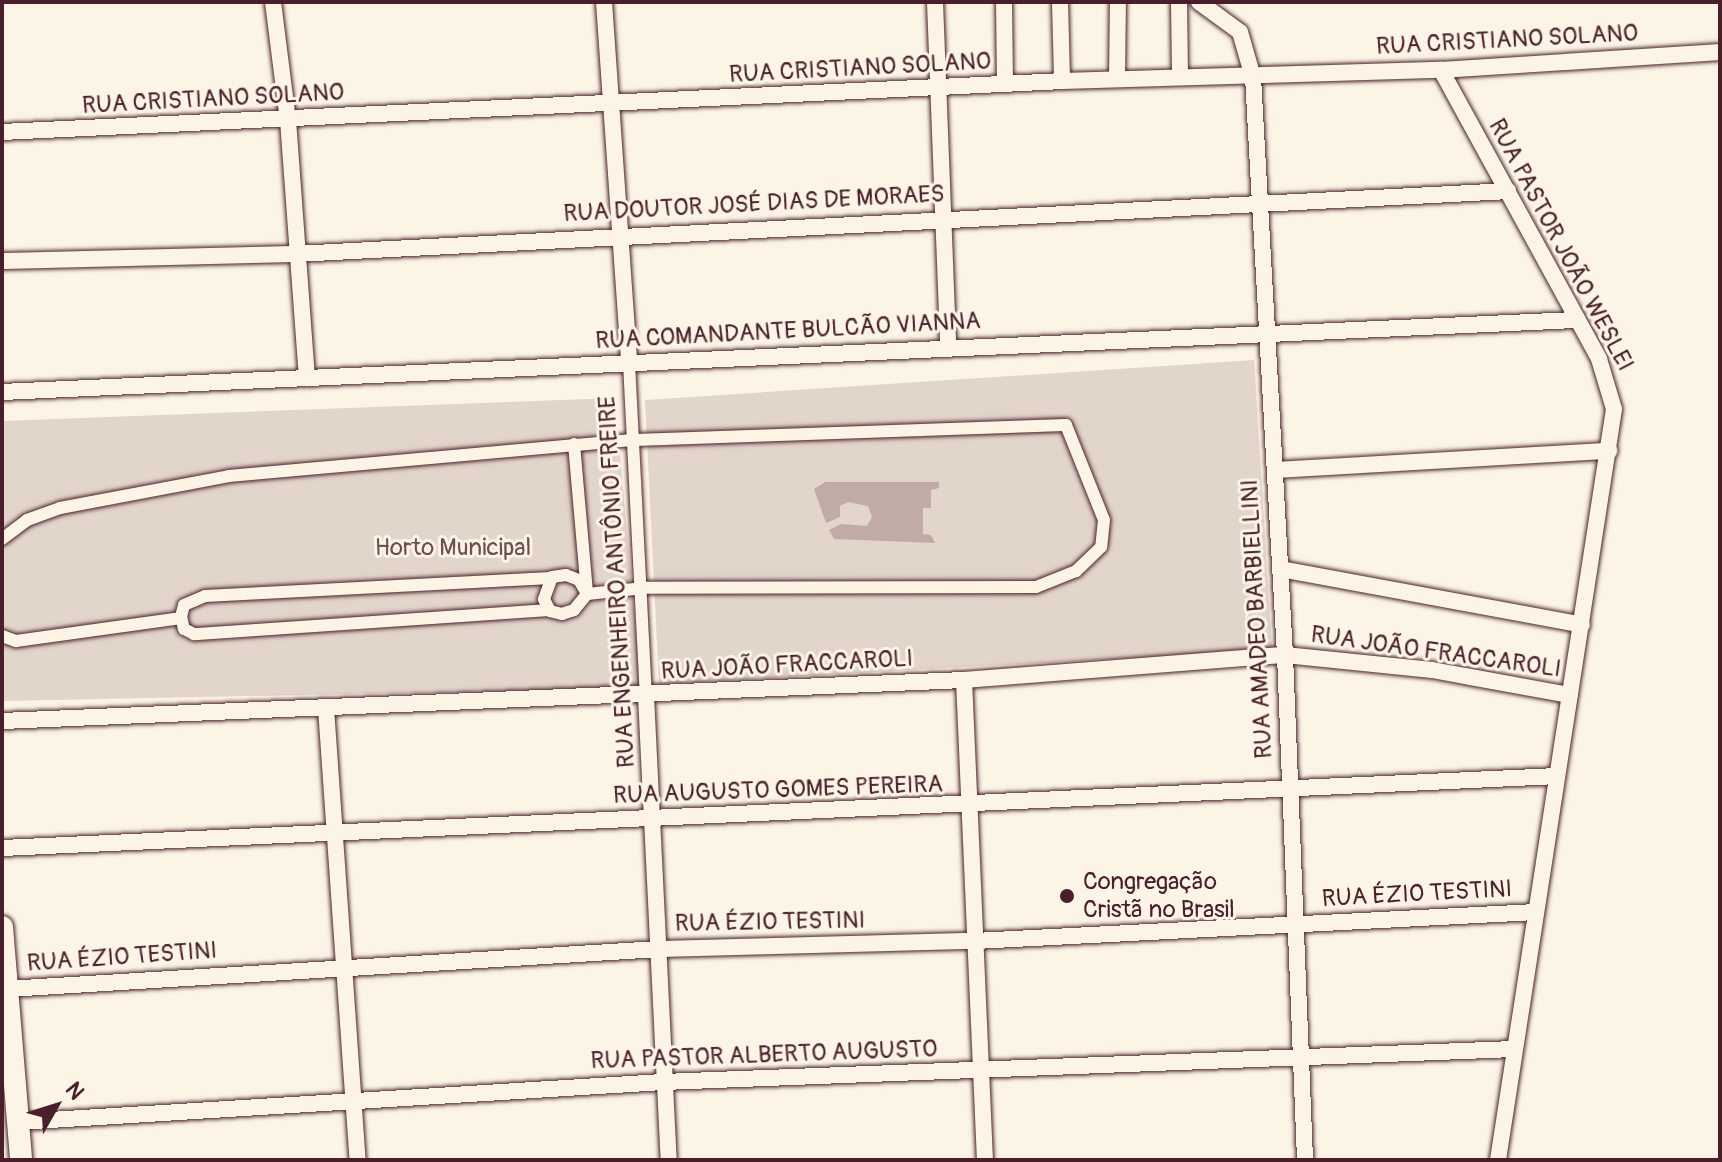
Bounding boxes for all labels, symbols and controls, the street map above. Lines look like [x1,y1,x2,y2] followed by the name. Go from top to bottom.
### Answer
[1375,19,1639,61] street label: RUA CRISTIANO SOLANO
[728,47,992,89] street label: RUA CRISTIANO SOLANO
[81,78,345,120] street label: RUA CRISTIANO SOLANO
[1482,114,1640,376] street label: RUA PASTOR JOÃO WESLEI
[563,180,945,228] street label: RUA DOUTOR JOSÉ DIAS DE MORAES
[595,307,981,355] street label: RUA COMANDANTE BULCÃO VIANNA
[593,395,641,769] street label: RUA ENGENHEIRO ANTÔNIO FREIRE
[1235,479,1279,759] street label: RUA AMADEO BARBIELLINI
[375,534,531,562] park label: Horto Municipal
[1309,620,1563,684] street label: RUA JOÃO FRACCAROLI
[660,644,914,686] street label: RUA JOÃO FRACCAROLI
[613,770,943,810] street label: RUA AUGUSTO GOMES PEREIRA
[1083,868,1235,924] place label: Congregação Cristã no Brasil
[1321,875,1513,913] street label: RUA ÉZIO TESTINI
[1058,887,1076,905] marker: Congregação Cristã no Brasil
[675,906,865,938] street label: RUA ÉZIO TESTINI
[26,936,218,978] street label: RUA ÉZIO TESTINI
[590,1035,938,1075] street label: RUA PASTOR ALBERTO AUGUSTO
[16,1066,96,1146] north arrow
[59,1076,90,1105] text: N

